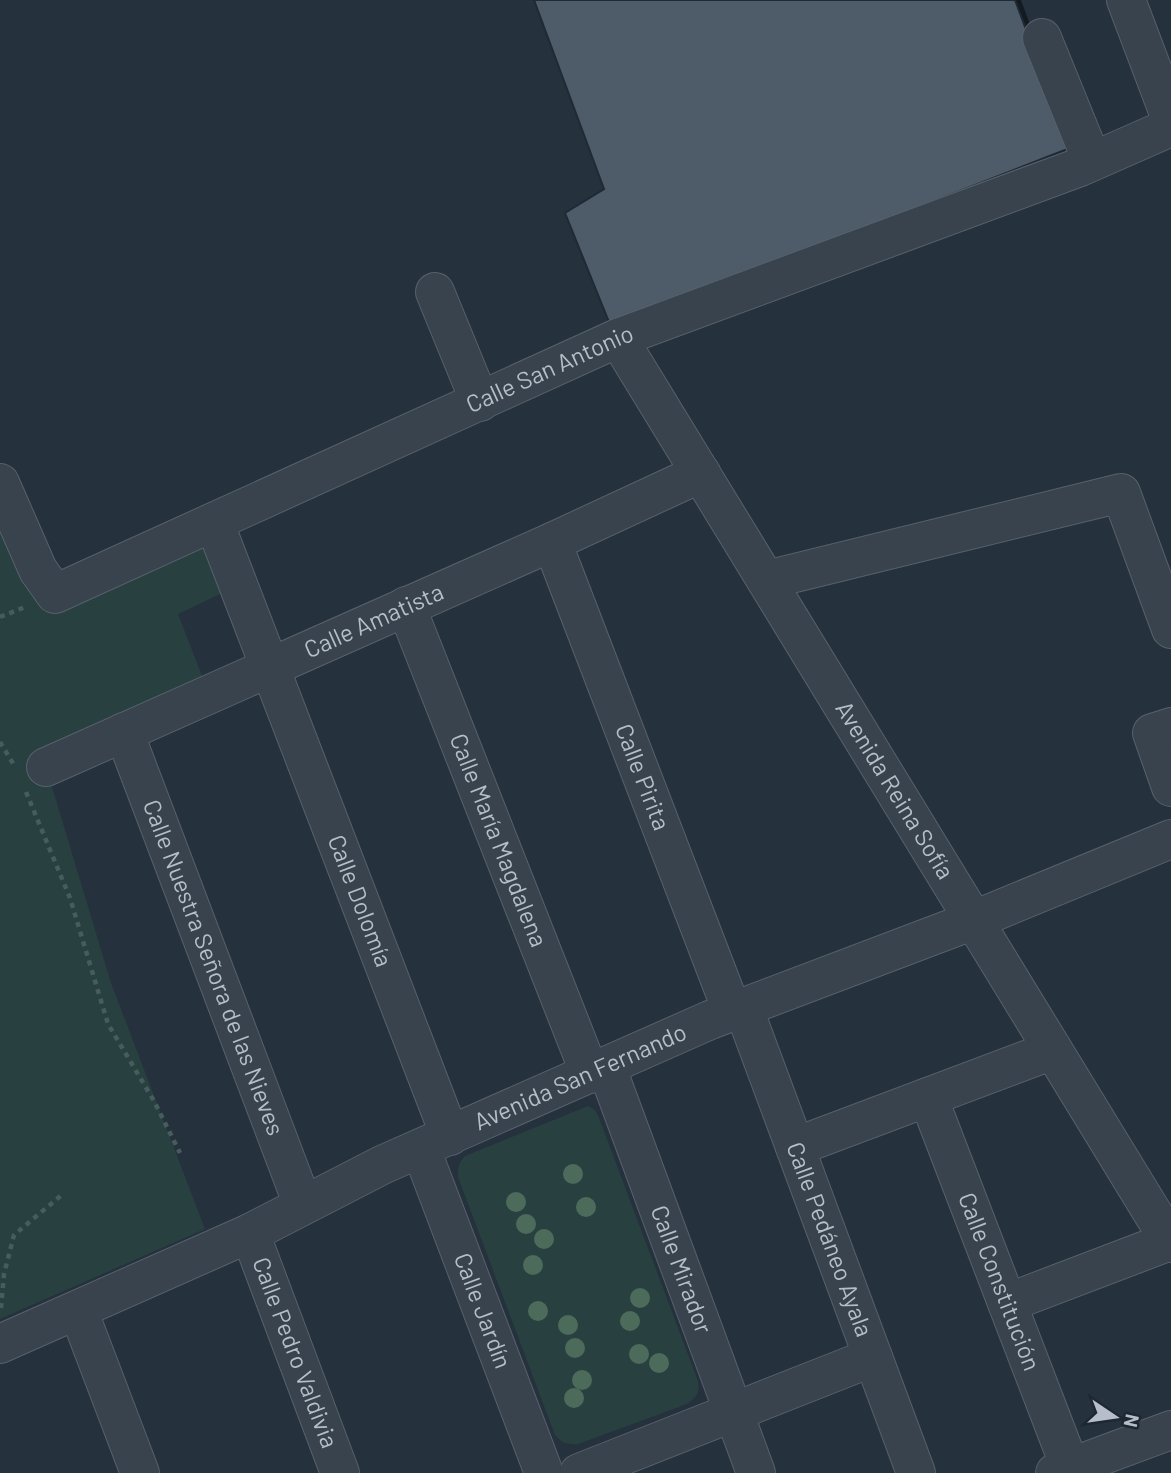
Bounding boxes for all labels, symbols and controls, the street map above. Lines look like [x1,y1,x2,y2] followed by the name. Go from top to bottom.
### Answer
[461,318,637,418] street label: Calle San Antonio
[299,576,448,663] street label: Calle Amatista
[830,695,961,884] street label: Avenida Reina Sofía
[610,719,677,834] street label: Calle Pirita
[445,729,555,951] street label: Calle María Magdalena
[138,795,291,1139] street label: Calle Nuestra Señora de las Nieves
[323,830,400,971] street label: Calle Dolomía
[469,1016,691,1136] street label: Avenida San Fernando
[781,1138,880,1340] street label: Calle Pedáneo Ayala
[953,1188,1048,1374] street label: Calle Constitución
[646,1201,719,1337] street label: Calle Mirador
[449,1248,519,1372] street label: Calle Jardín
[247,1253,345,1452] street label: Calle Pedro Valdivia
[1080,1382,1150,1452] north arrow
[1119,1412,1145,1430] text: N

